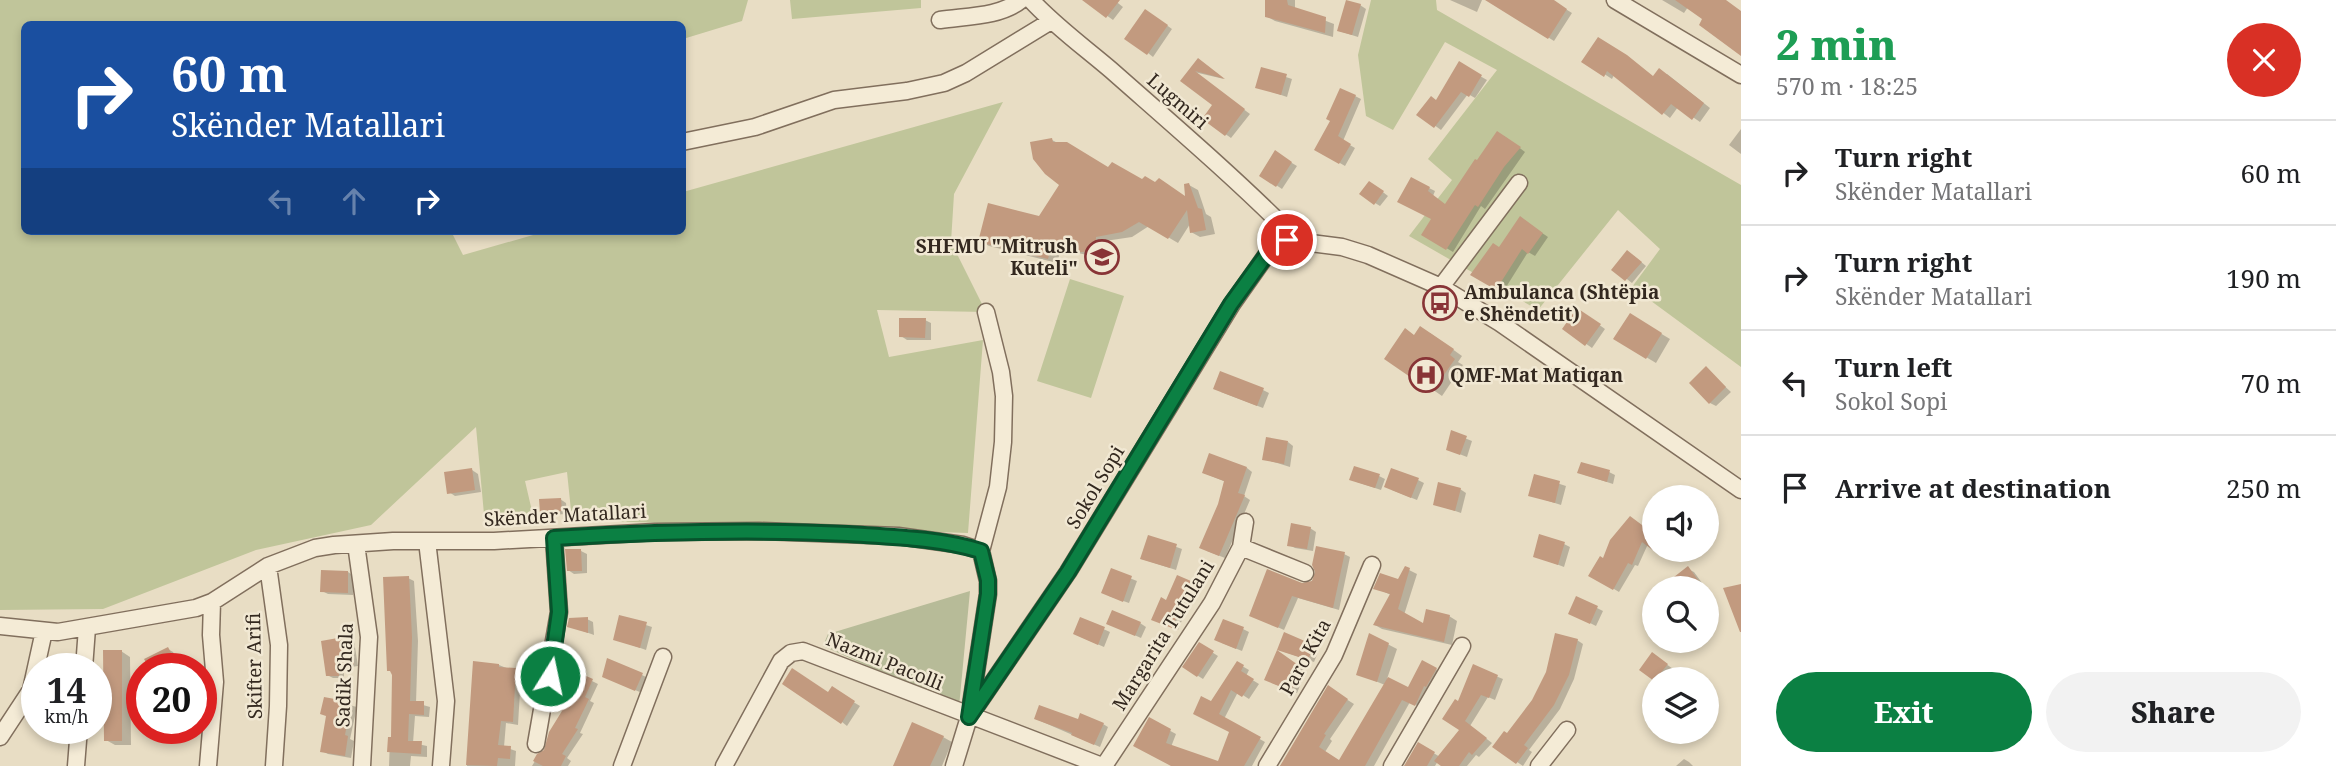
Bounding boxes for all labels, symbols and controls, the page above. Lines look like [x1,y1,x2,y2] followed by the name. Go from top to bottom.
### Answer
[1776,15,1897,72] text: 2 min
[2227,23,2301,97] button: close
[171,40,287,106] text: 60 m
[56,49,147,140] icon: right
[1142,67,1214,135] street label: Lugmiri
[1776,70,1918,102] text: 570 m · 18:25
[171,103,445,146] text: Skënder Matallari
[1835,139,1972,175] text: Turn right
[1776,154,1814,192] icon: right
[2241,155,2301,191] text: 60 m
[1835,175,2032,207] text: Skënder Matallari
[262,182,300,220] icon: left
[335,182,373,220] icon: ahead
[408,182,446,220] icon: right
[1257,210,1317,270] pin
[1268,221,1306,259] icon: arrive
[916,233,1078,281] place label: SHFMU "Mitrush Kuteli"
[1083,238,1121,276] school or university icon: SHFMU "Mitrush Kuteli"
[1835,244,1972,280] text: Turn right
[1776,259,1814,297] icon: right
[2226,260,2301,296] text: 190 m
[1464,279,1659,327] place label: Ambulanca (Shtëpia e Shëndetit)
[1835,280,2032,312] text: Skënder Matallari
[1421,284,1459,322] bus stop icon: Ambulanca (Shtëpia e Shëndetit)
[1835,349,1952,385] text: Turn left
[1407,356,1445,394] hospital icon: QMF-Mat Matiqan
[1450,362,1623,388] place label: QMF-Mat Matiqan
[1776,364,1814,402] icon: left
[2241,365,2301,401] text: 70 m
[1835,385,1947,417] text: Sokol Sopi
[1060,440,1130,534] street label: Sokol Sopi
[1776,469,1814,507] icon: arrive
[1835,470,2111,506] text: Arrive at destination
[2226,470,2301,506] text: 250 m
[1642,485,1719,744] map controls
[1642,485,1719,562] button: sound
[483,498,647,532] street label: Skënder Matallari
[1106,555,1220,715] street label: Margarita Tutulani
[1642,576,1719,653] button: search
[240,612,268,719] street label: Skifter Arifi
[1273,614,1337,700] street label: Paro Kita
[329,622,359,728] street label: Sadik Shala
[823,626,947,696] street label: Nazmi Pacolli
[513,639,587,713] position arrow
[126,653,217,744] speed limit sign: 20
[47,666,86,713] text: 14
[1642,667,1719,744] button: layers
[1776,672,2032,752] button: Exit
[2046,672,2301,752] button: Share
[44,704,89,728] text: km/h

